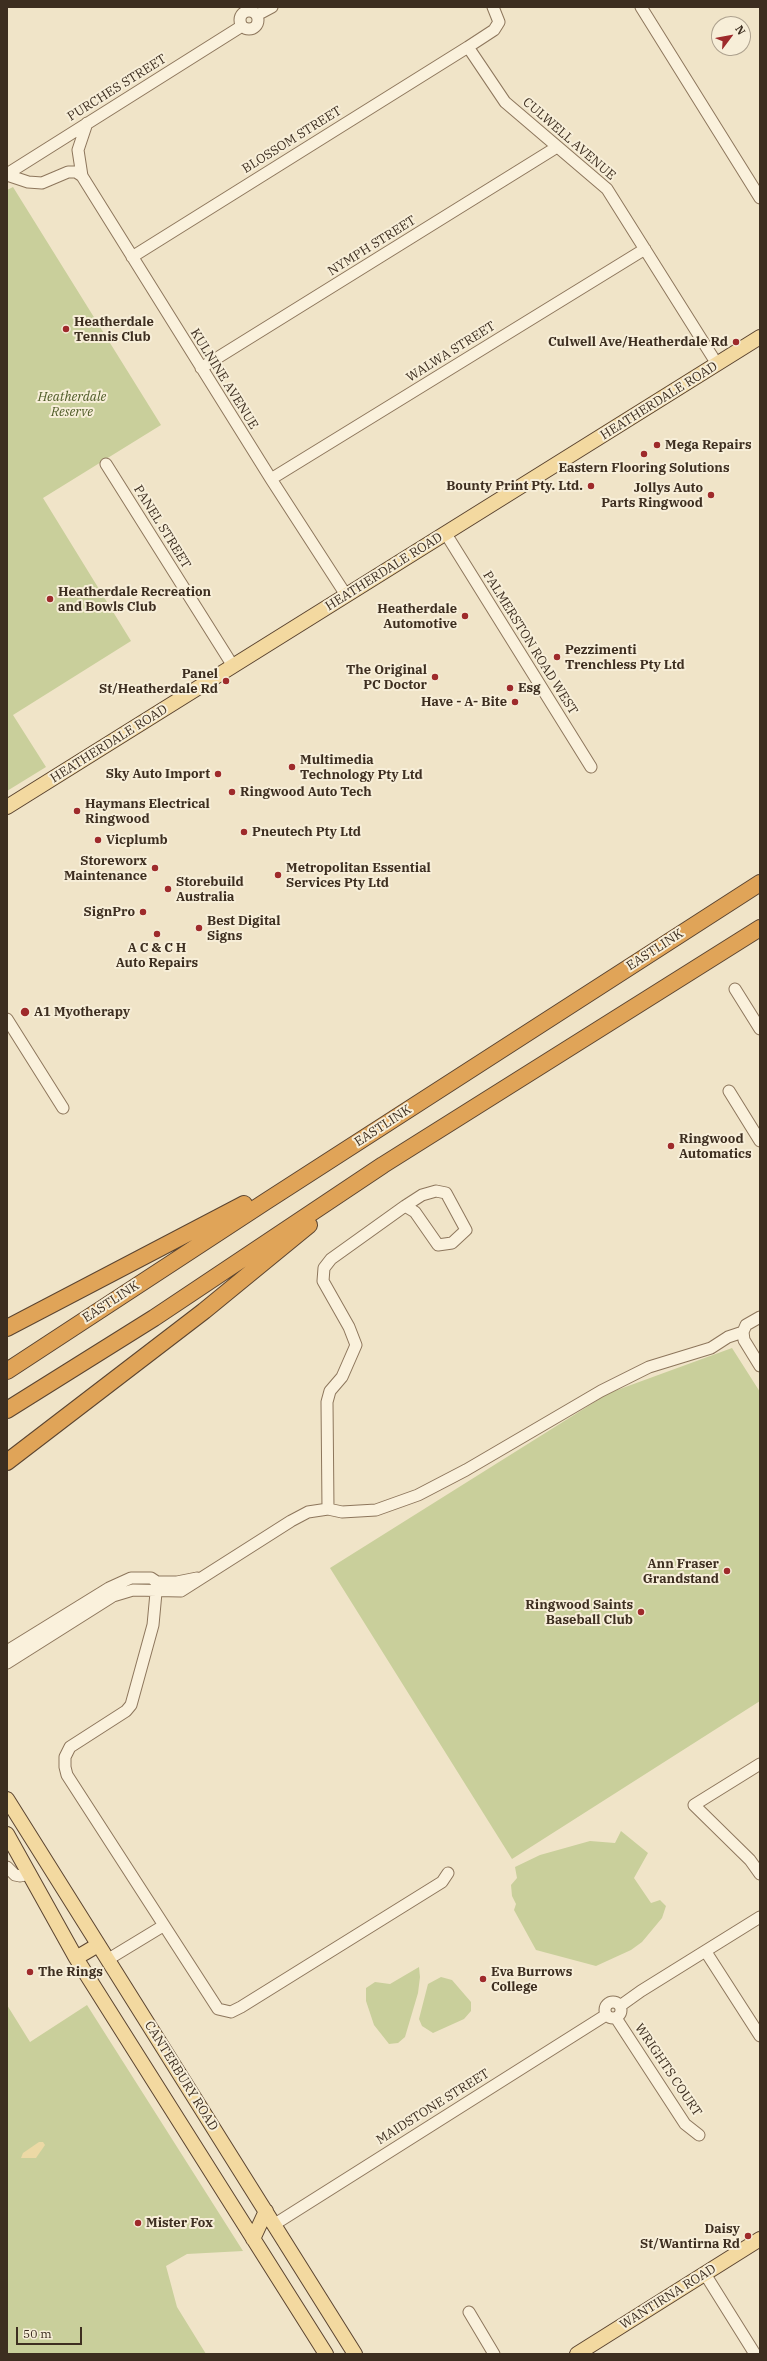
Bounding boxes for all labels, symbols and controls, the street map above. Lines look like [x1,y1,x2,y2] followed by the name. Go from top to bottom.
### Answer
[711,16,751,56] north arrow
[732,23,749,38] text: N
[65,51,169,125] street label: PURCHES STREET
[519,94,619,184] street label: CULWELL AVENUE
[239,103,345,177] street label: BLOSSOM STREET
[325,213,419,279] street label: NYMPH STREET
[74,314,154,345] place label: Heatherdale Tennis Club
[404,318,498,386] street label: WALWA STREET
[61,324,71,334] marker: Heatherdale Tennis Club
[187,326,261,432] street label: KULNINE AVENUE
[548,334,728,350] place label: Culwell Ave/Heatherdale Rd
[731,337,741,347] marker: Culwell Ave/Heatherdale Rd
[598,359,720,443] street label: HEATHERDALE ROAD
[38,389,106,420] park label: Heatherdale Reserve
[665,437,752,453] place label: Mega Repairs
[652,440,662,450] marker: Mega Repairs
[639,449,649,459] marker: Eastern Flooring Solutions
[559,460,729,476] place label: Eastern Flooring Solutions
[446,478,583,494] place label: Bounty Print Pty. Ltd.
[601,480,703,511] place label: Jollys Auto Parts Ringwood
[586,481,596,491] marker: Bounty Print Pty. Ltd.
[130,482,194,572] street label: PANEL STREET
[706,490,716,500] marker: Jollys Auto Parts Ringwood
[323,530,445,614] street label: HEATHERDALE ROAD
[479,568,581,718] street label: PALMERSTON ROAD WEST
[58,584,211,615] place label: Heatherdale Recreation and Bowls Club
[45,594,55,604] marker: Heatherdale Recreation and Bowls Club
[377,601,457,632] place label: Heatherdale Automotive
[460,611,470,621] marker: Heatherdale Automotive
[565,642,685,673] place label: Pezzimenti Trenchless Pty Ltd
[552,652,562,662] marker: Pezzimenti Trenchless Pty Ltd
[346,662,427,693] place label: The Original PC Doctor
[99,666,218,697] place label: Panel St/Heatherdale Rd
[430,672,440,682] marker: The Original PC Doctor
[221,676,231,686] marker: Panel St/Heatherdale Rd
[518,680,541,696] place label: Esg
[505,683,515,693] marker: Esg
[421,694,507,710] place label: Have - A- Bite
[510,697,520,707] marker: Have - A- Bite
[48,702,170,786] street label: HEATHERDALE ROAD
[300,752,423,783] place label: Multimedia Technology Pty Ltd
[287,762,297,772] marker: Multimedia Technology Pty Ltd
[106,766,210,782] place label: Sky Auto Import
[213,769,223,779] marker: Sky Auto Import
[240,784,372,800] place label: Ringwood Auto Tech
[227,787,237,797] marker: Ringwood Auto Tech
[85,796,210,827] place label: Haymans Electrical Ringwood
[72,806,82,816] marker: Haymans Electrical Ringwood
[252,824,361,840] place label: Pneutech Pty Ltd
[239,827,249,837] marker: Pneutech Pty Ltd
[106,832,168,848] place label: Vicplumb
[93,835,103,845] marker: Vicplumb
[64,853,147,884] place label: Storeworx Maintenance
[286,860,431,891] place label: Metropolitan Essential Services Pty Ltd
[150,863,160,873] marker: Storeworx Maintenance
[273,870,283,880] marker: Metropolitan Essential Services Pty Ltd
[176,874,244,905] place label: Storebuild Australia
[163,884,173,894] marker: Storebuild Australia
[84,904,135,920] place label: SignPro
[138,907,148,917] marker: SignPro
[207,913,280,944] place label: Best Digital Signs
[194,923,204,933] marker: Best Digital Signs
[624,926,686,974] street label: EASTLINK
[152,929,162,939] marker: A C & C H Auto Repairs
[116,940,198,971] place label: A C & C H Auto Repairs
[34,1004,130,1020] place label: A1 Myotherapy
[19,1006,31,1018] marker: A1 Myotherapy
[352,1102,414,1150] street label: EASTLINK
[679,1131,752,1162] place label: Ringwood Automatics
[666,1141,676,1151] marker: Ringwood Automatics
[80,1278,142,1326] street label: EASTLINK
[643,1556,719,1587] place label: Ann Fraser Grandstand
[722,1566,732,1576] marker: Ann Fraser Grandstand
[525,1597,633,1628] place label: Ringwood Saints Baseball Club
[636,1607,646,1617] marker: Ringwood Saints Baseball Club
[38,1964,103,1980] place label: The Rings
[491,1964,572,1995] place label: Eva Burrows College
[25,1967,35,1977] marker: The Rings
[478,1974,488,1984] marker: Eva Burrows College
[141,2018,221,2134] street label: CANTERBURY ROAD
[631,2021,705,2119] street label: WRIGHTS COURT
[374,2066,492,2148] street label: MAIDSTONE STREET
[146,2215,213,2231] place label: Mister Fox
[133,2218,143,2228] marker: Mister Fox
[640,2221,740,2252] place label: Daisy St/Wantirna Rd
[743,2231,753,2241] marker: Daisy St/Wantirna Rd
[617,2261,719,2333] street label: WANTIRNA ROAD
[18,2319,84,2345] scale bar
[23,2326,52,2341] text: 50 m

